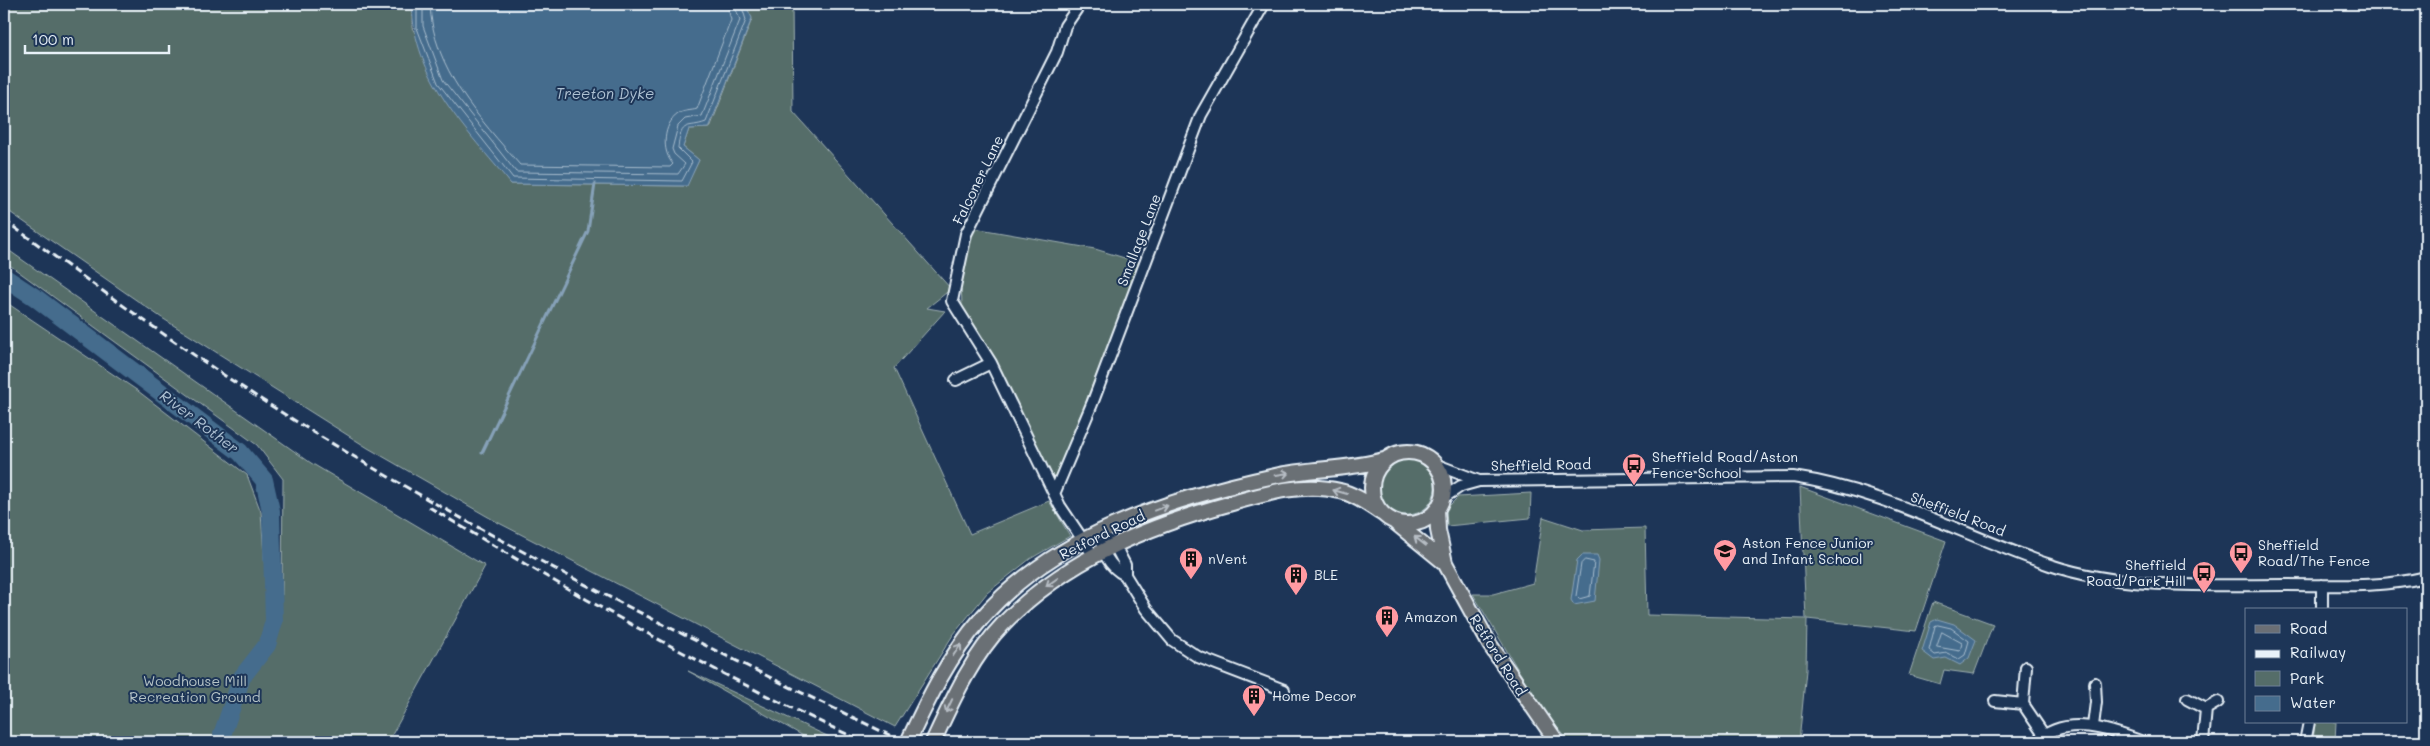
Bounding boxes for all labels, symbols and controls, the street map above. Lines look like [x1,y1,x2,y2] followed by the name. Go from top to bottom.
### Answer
[25,22,169,54] scale bar
[32,29,74,49] text: 100 m
[556,83,654,103] water label: Treeton Dyke
[948,132,1007,228] street label: Falconer Lane
[1112,191,1165,289] street label: Smallage Lane
[156,385,244,458] water label: River Rother
[1652,447,1798,482] place label: Sheffield Road/Aston Fence School
[1621,452,1647,486] bus stop icon: Sheffield Road/Aston Fence School
[1491,454,1591,475] street label: Sheffield Road
[1274,469,1290,479] one-way arrow
[1332,486,1348,496] one-way arrow
[1908,487,2008,540] street label: Sheffield Road
[1153,503,1168,512] one-way arrow
[1056,506,1148,563] street label: Retford Road
[1742,533,1874,568] place label: Aston Fence Junior and Infant School
[2258,535,2370,570] place label: Sheffield Road/The Fence
[1414,536,1427,547] one-way arrow
[1712,538,1738,572] school or university icon: Aston Fence Junior and Infant School
[2228,540,2254,574] bus stop icon: Sheffield Road/The Fence
[1178,546,1204,580] building icon: nVent
[1208,549,1247,568] place label: nVent
[2086,555,2186,590] place label: Sheffield Road/Park Hill
[2191,560,2217,594] bus stop icon: Sheffield Road/Park Hill
[1283,562,1309,596] building icon: BLE
[1314,565,1338,584] place label: BLE
[1045,577,1059,587] one-way arrow
[1374,604,1400,638] building icon: Amazon
[1404,607,1457,626] place label: Amazon
[2245,608,2408,724] legend
[1466,610,1531,699] street label: Retford Road
[2290,618,2327,638] text: Road
[2290,642,2346,662] text: Railway
[952,643,962,657] one-way arrow
[2290,668,2324,688] text: Park
[129,671,261,706] park label: Woodhouse Mill Recreation Ground
[1241,683,1267,717] building icon: Home Decor
[1272,686,1356,705] place label: Home Decor
[2290,692,2336,712] text: Water
[944,698,954,713] one-way arrow

